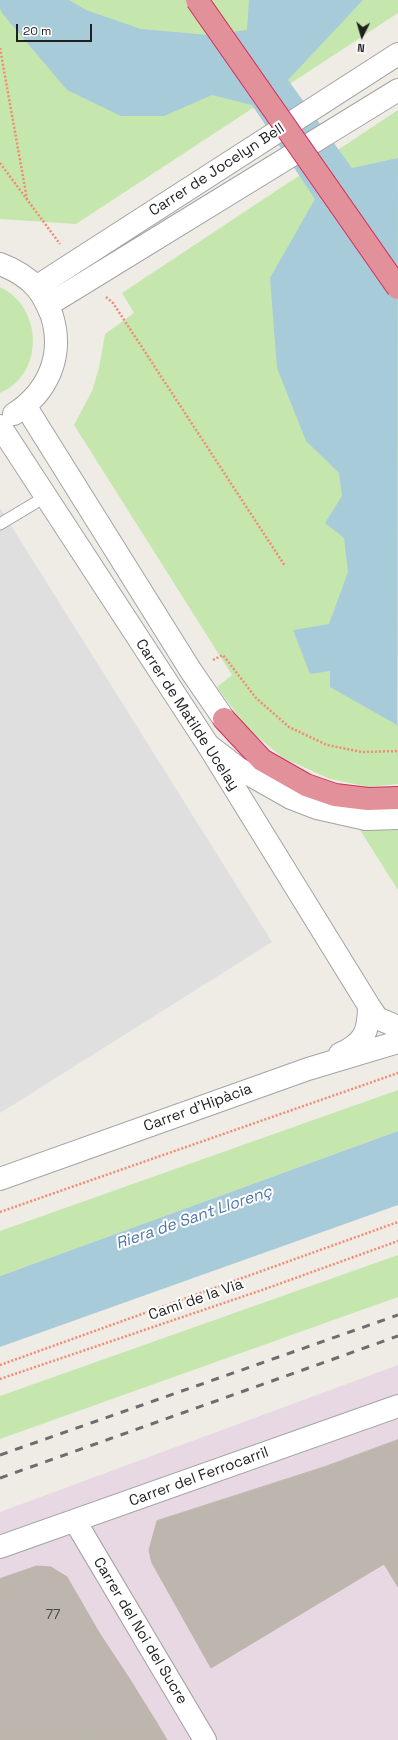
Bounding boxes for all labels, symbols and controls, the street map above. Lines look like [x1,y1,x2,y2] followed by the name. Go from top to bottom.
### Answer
[18,16,94,42] scale bar
[342,16,382,56] north arrow
[23,23,51,39] text: 20 m
[357,41,365,55] text: N
[146,119,288,221] street label: Carrer de Jocelyn Bell
[131,636,243,794] street label: Carrer de Matilde Ucelay
[141,1080,255,1136] street label: Carrer d'Hipàcia
[114,1182,274,1254] water label: Riera de Sant Llorenç
[146,1275,246,1325] street label: Camí de la Via
[127,1443,271,1511] street label: Carrer del Ferrocarril
[89,1554,191,1708] street label: Carrer del Noi del Sucre
[46,1607,60,1623] house number: 77

